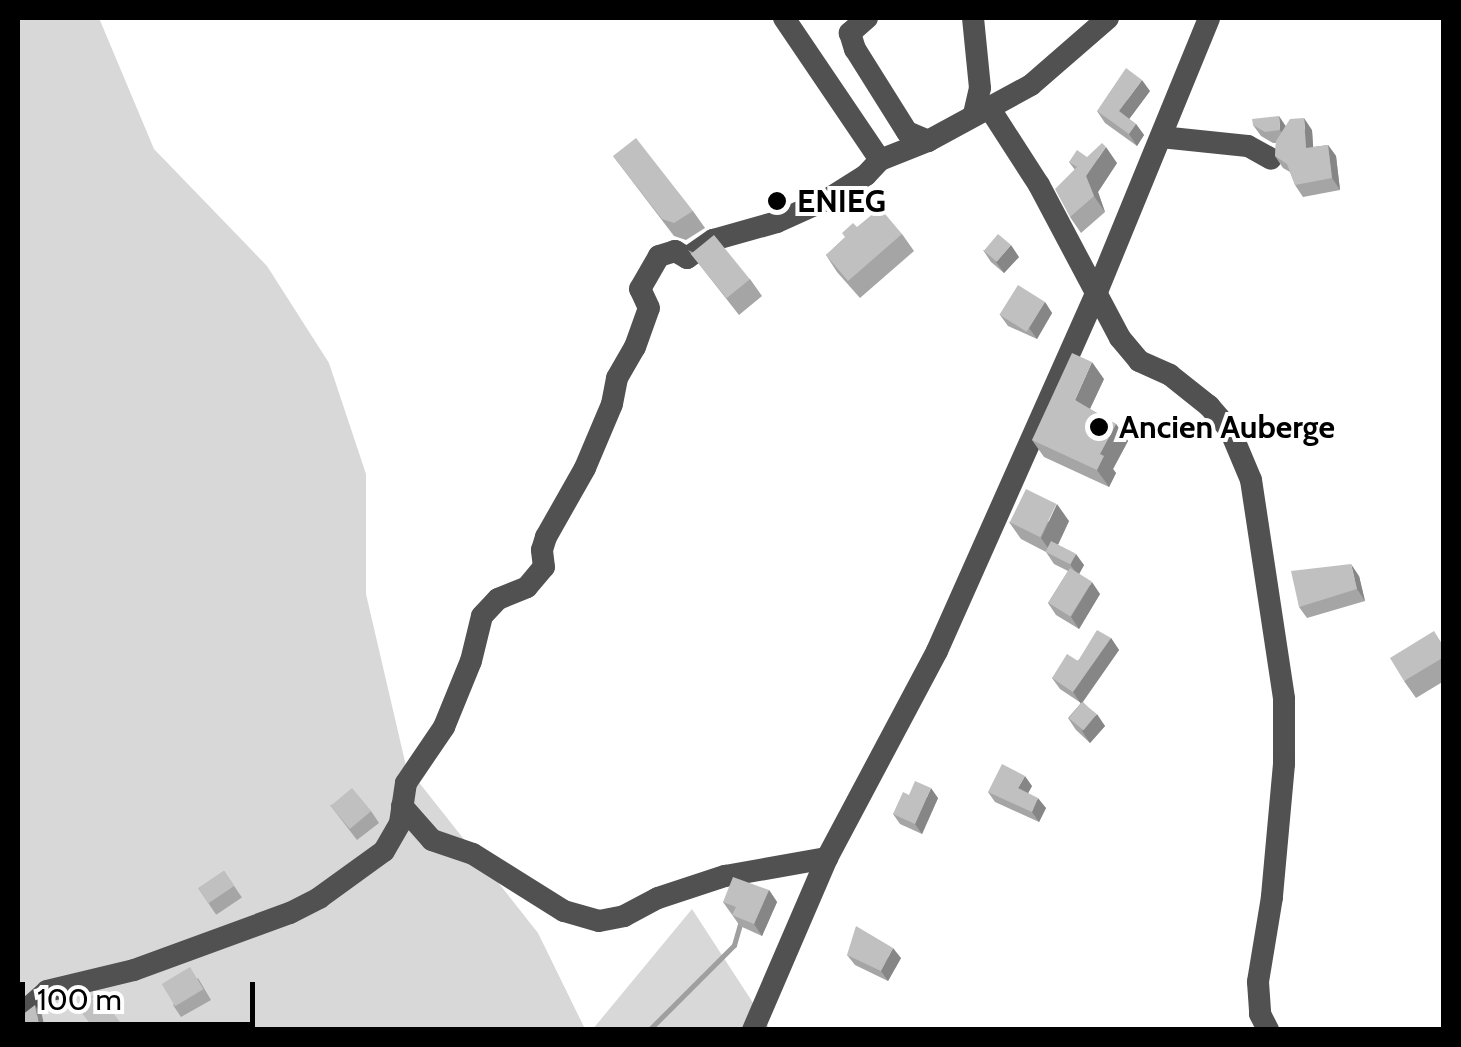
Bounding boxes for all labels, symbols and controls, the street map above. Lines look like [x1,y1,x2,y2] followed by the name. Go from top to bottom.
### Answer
[797,182,886,220] place label: ENIEG
[766,190,788,212] marker: ENIEG
[1119,408,1335,446] place label: Ancien Auberge
[1088,416,1110,438] marker: Ancien Auberge
[25,962,260,1024] scale bar
[37,981,122,1018] text: 100 m

